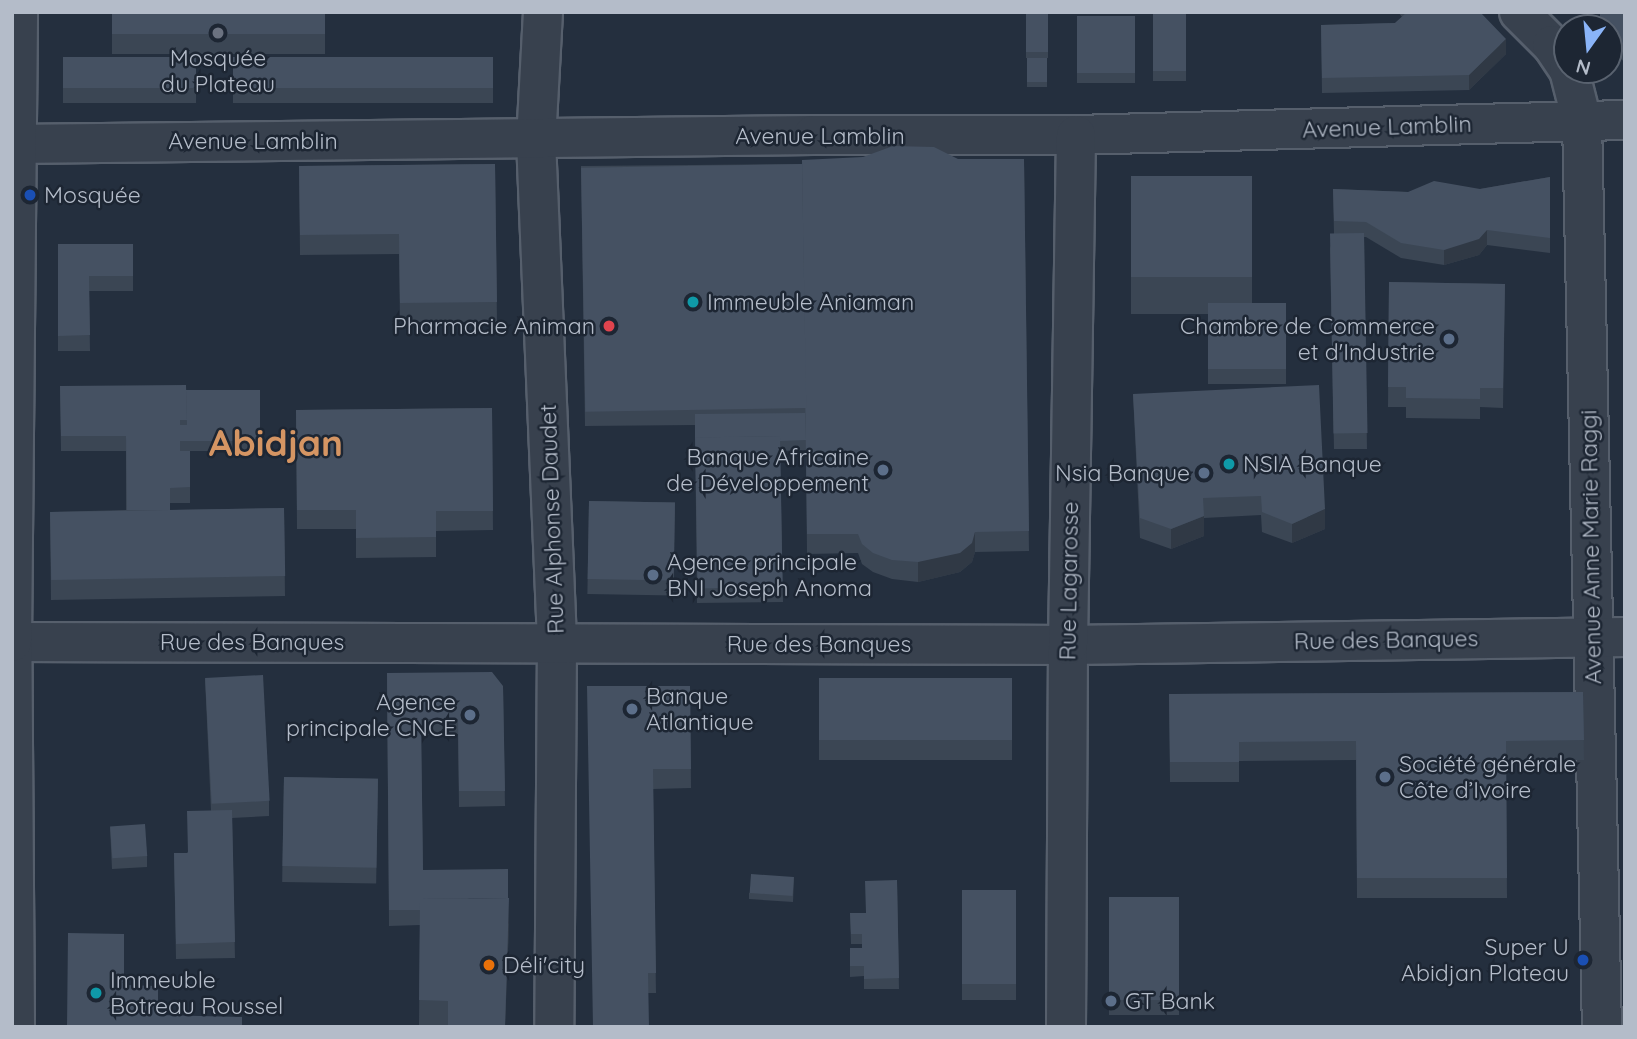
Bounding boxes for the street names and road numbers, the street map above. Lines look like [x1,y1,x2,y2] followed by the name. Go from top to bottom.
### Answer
[1302,110,1472,144] street label: Avenue Lamblin
[735,122,905,150] street label: Avenue Lamblin
[168,127,338,155] street label: Avenue Lamblin
[534,404,570,634] street label: Rue Alphonse Daudet
[1575,409,1607,685] street label: Avenue Anne Marie Raggi
[1054,501,1084,661] street label: Rue Lagarosse
[1293,625,1479,655] street label: Rue des Banques
[160,628,344,656] street label: Rue des Banques
[727,630,911,658] street label: Rue des Banques

